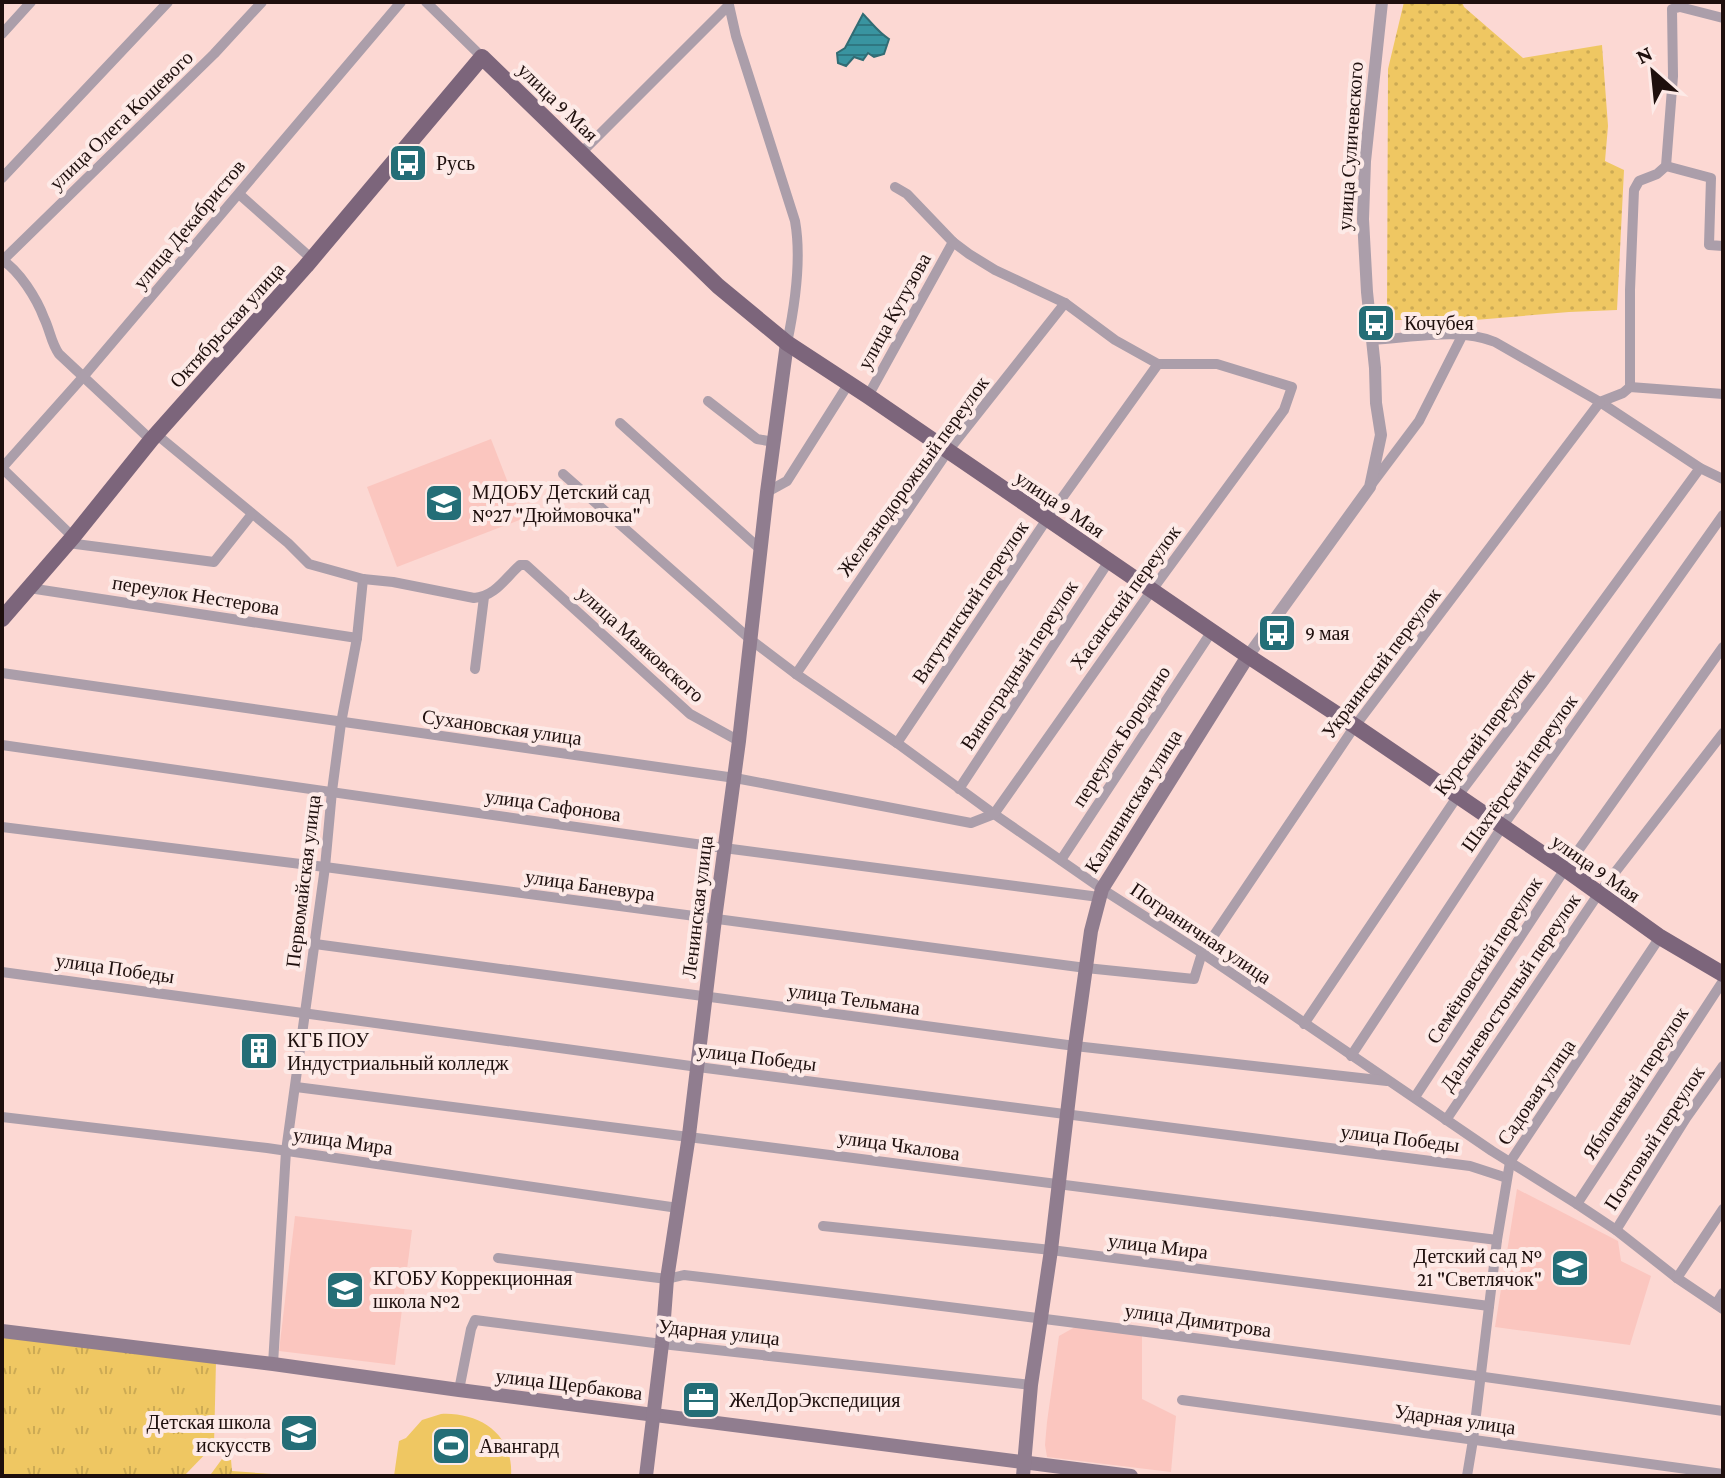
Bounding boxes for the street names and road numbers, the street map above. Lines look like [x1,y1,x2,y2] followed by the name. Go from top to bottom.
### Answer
[45,46,198,195] street label: улица Олега Кошевого
[513,58,603,146] street label: улица 9 Мая
[1333,61,1368,231] street label: улица Суличевского
[129,155,250,294] street label: улица Декабристов
[853,249,936,373] street label: улица Кутузова
[165,258,290,393] street label: Октябрьская улица
[833,372,994,581] street label: Железнодорожный переулок
[1011,466,1109,543] street label: улица 9 Мая
[908,517,1033,688] street label: Ватутинский переулок
[1065,521,1186,674] street label: Хасанский переулок
[111,571,281,620] street label: переулок Нестерова
[956,576,1083,754] street label: Виноградный переулок
[573,582,709,707] street label: улица Маяковского
[1317,583,1446,743] street label: Украинский переулок
[1067,662,1175,811] street label: переулок Бородино
[1429,664,1540,800] street label: Курский переулок
[1456,690,1583,856] street label: Шахтёрский переулок
[421,705,583,750] street label: Сухановская улица
[1080,725,1187,877] street label: Калининская улица
[483,785,623,826] street label: улица Сафонова
[281,793,326,969] street label: Первомайская улица
[1547,829,1644,907] street label: улица 9 Мая
[677,834,718,980] street label: Ленинская улица
[524,865,656,906] street label: улица Баневура
[1422,872,1547,1048] street label: Семёновский переулок
[1126,878,1276,989] street label: Пограничная улица
[1436,889,1585,1095] street label: Дальневосточный переулок
[54,949,176,988] street label: улица Победы
[786,979,922,1020] street label: улица Тельмана
[1578,1003,1693,1164] street label: Яблоневый переулок
[1493,1035,1580,1150] street label: Садовая улица
[696,1039,818,1076] street label: улица Победы
[1599,1062,1710,1214] street label: Почтовый переулок
[1339,1120,1461,1157] street label: улица Победы
[292,1123,394,1160] street label: улица Мира
[837,1126,961,1165] street label: улица Чкалова
[1107,1229,1209,1264] street label: улица Мира
[1123,1299,1273,1342] street label: улица Димитрова
[657,1315,781,1350] street label: Ударная улица
[494,1364,644,1405] street label: улица Щербакова
[1393,1400,1517,1439] street label: Ударная улица

